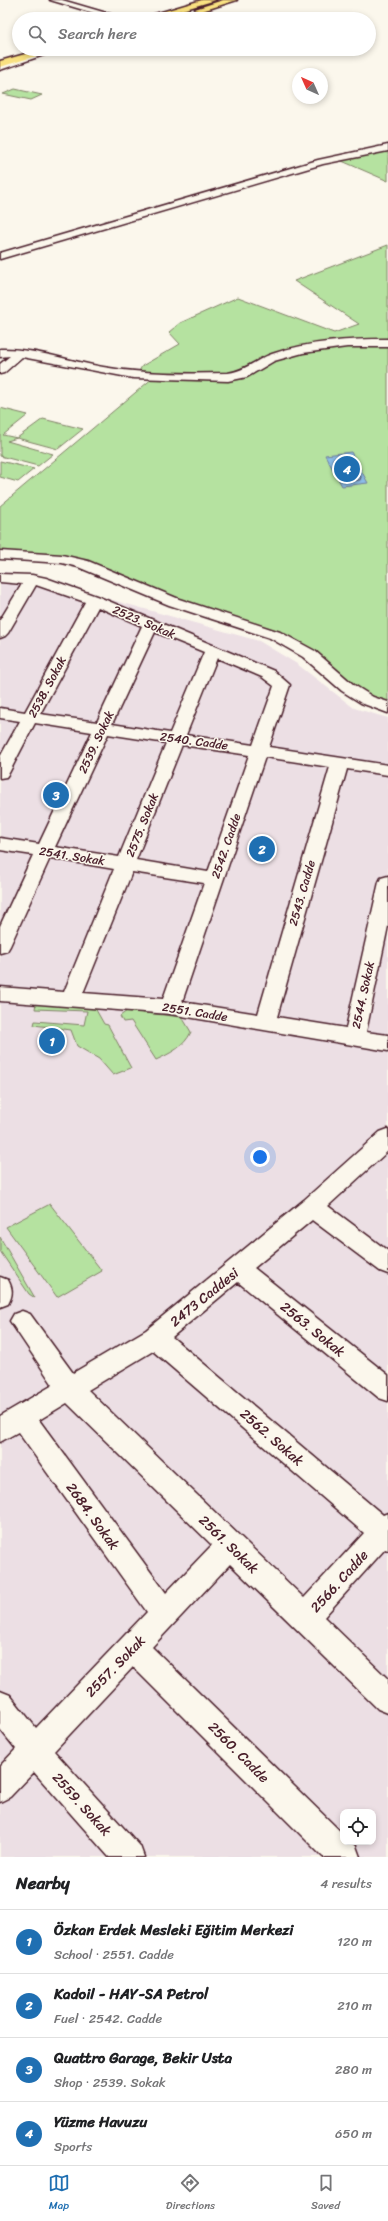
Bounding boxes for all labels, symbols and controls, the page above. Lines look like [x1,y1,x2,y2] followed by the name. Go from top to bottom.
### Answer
[12,12,376,56] search box
[58,21,137,47] text: Search here
[26,23,48,45] icon: search
[292,68,328,104] north arrow
[334,454,360,484] pin: 4
[109,599,180,645] street label: 2523. Sokak
[22,652,73,722] street label: 2538. Sokak
[72,706,120,777] street label: 2539. Sokak
[159,725,229,757] street label: 2540. Cadde
[43,780,69,810] pin: 3
[119,789,165,860] street label: 2575. Sokak
[205,810,247,882] street label: 2542. Cadde
[249,834,275,864] pin: 2
[38,840,107,872] street label: 2541. Sokak
[282,858,322,928] street label: 2543. Cadde
[345,959,381,1031] street label: 2544. Sokak
[161,996,229,1028] street label: 2551. Cadde
[39,1026,65,1056] pin: 1
[250,1147,270,1167] your location
[164,1261,245,1333] street label: 2473 Caddesi
[275,1295,351,1364] street label: 2563. Sokak
[234,1402,310,1473] street label: 2562. Sokak
[59,1477,126,1556] street label: 2684. Sokak
[193,1509,265,1580] street label: 2561. Sokak
[304,1544,375,1619] street label: 2566. Cadde
[79,1629,152,1703] street label: 2557. Sokak
[202,1716,275,1789] street label: 2560. Cadde
[46,1766,118,1843] street label: 2559. Sokak
[340,1809,376,1845] map controls
[340,1809,376,1845] button: locate
[16,1868,70,1898] text: Nearby
[320,1872,372,1895] text: 4 results
[54,1917,293,1943] text: Özkan Erdek Mesleki Eğitim Merkezi
[26,1930,32,1953] text: 1
[337,1930,372,1953] text: 120 m
[54,1943,174,1966] text: School · 2551. Cadde
[54,1981,208,2007] text: Kadoil - HAY-SA Petrol
[25,1994,33,2017] text: 2
[337,1994,372,2017] text: 210 m
[54,2007,162,2030] text: Fuel · 2542. Cadde
[54,2045,232,2071] text: Quattro Garage, Bekir Usta
[25,2058,33,2081] text: 3
[335,2058,372,2081] text: 280 m
[54,2071,166,2094] text: Shop · 2539. Sokak
[54,2109,147,2135] text: Yüzme Havuzu
[25,2122,33,2145] text: 4
[335,2122,372,2145] text: 650 m
[54,2135,92,2158] text: Sports
[48,2172,70,2215] tab: Map
[166,2172,215,2215] tab: Directions
[311,2172,340,2215] tab: Saved

